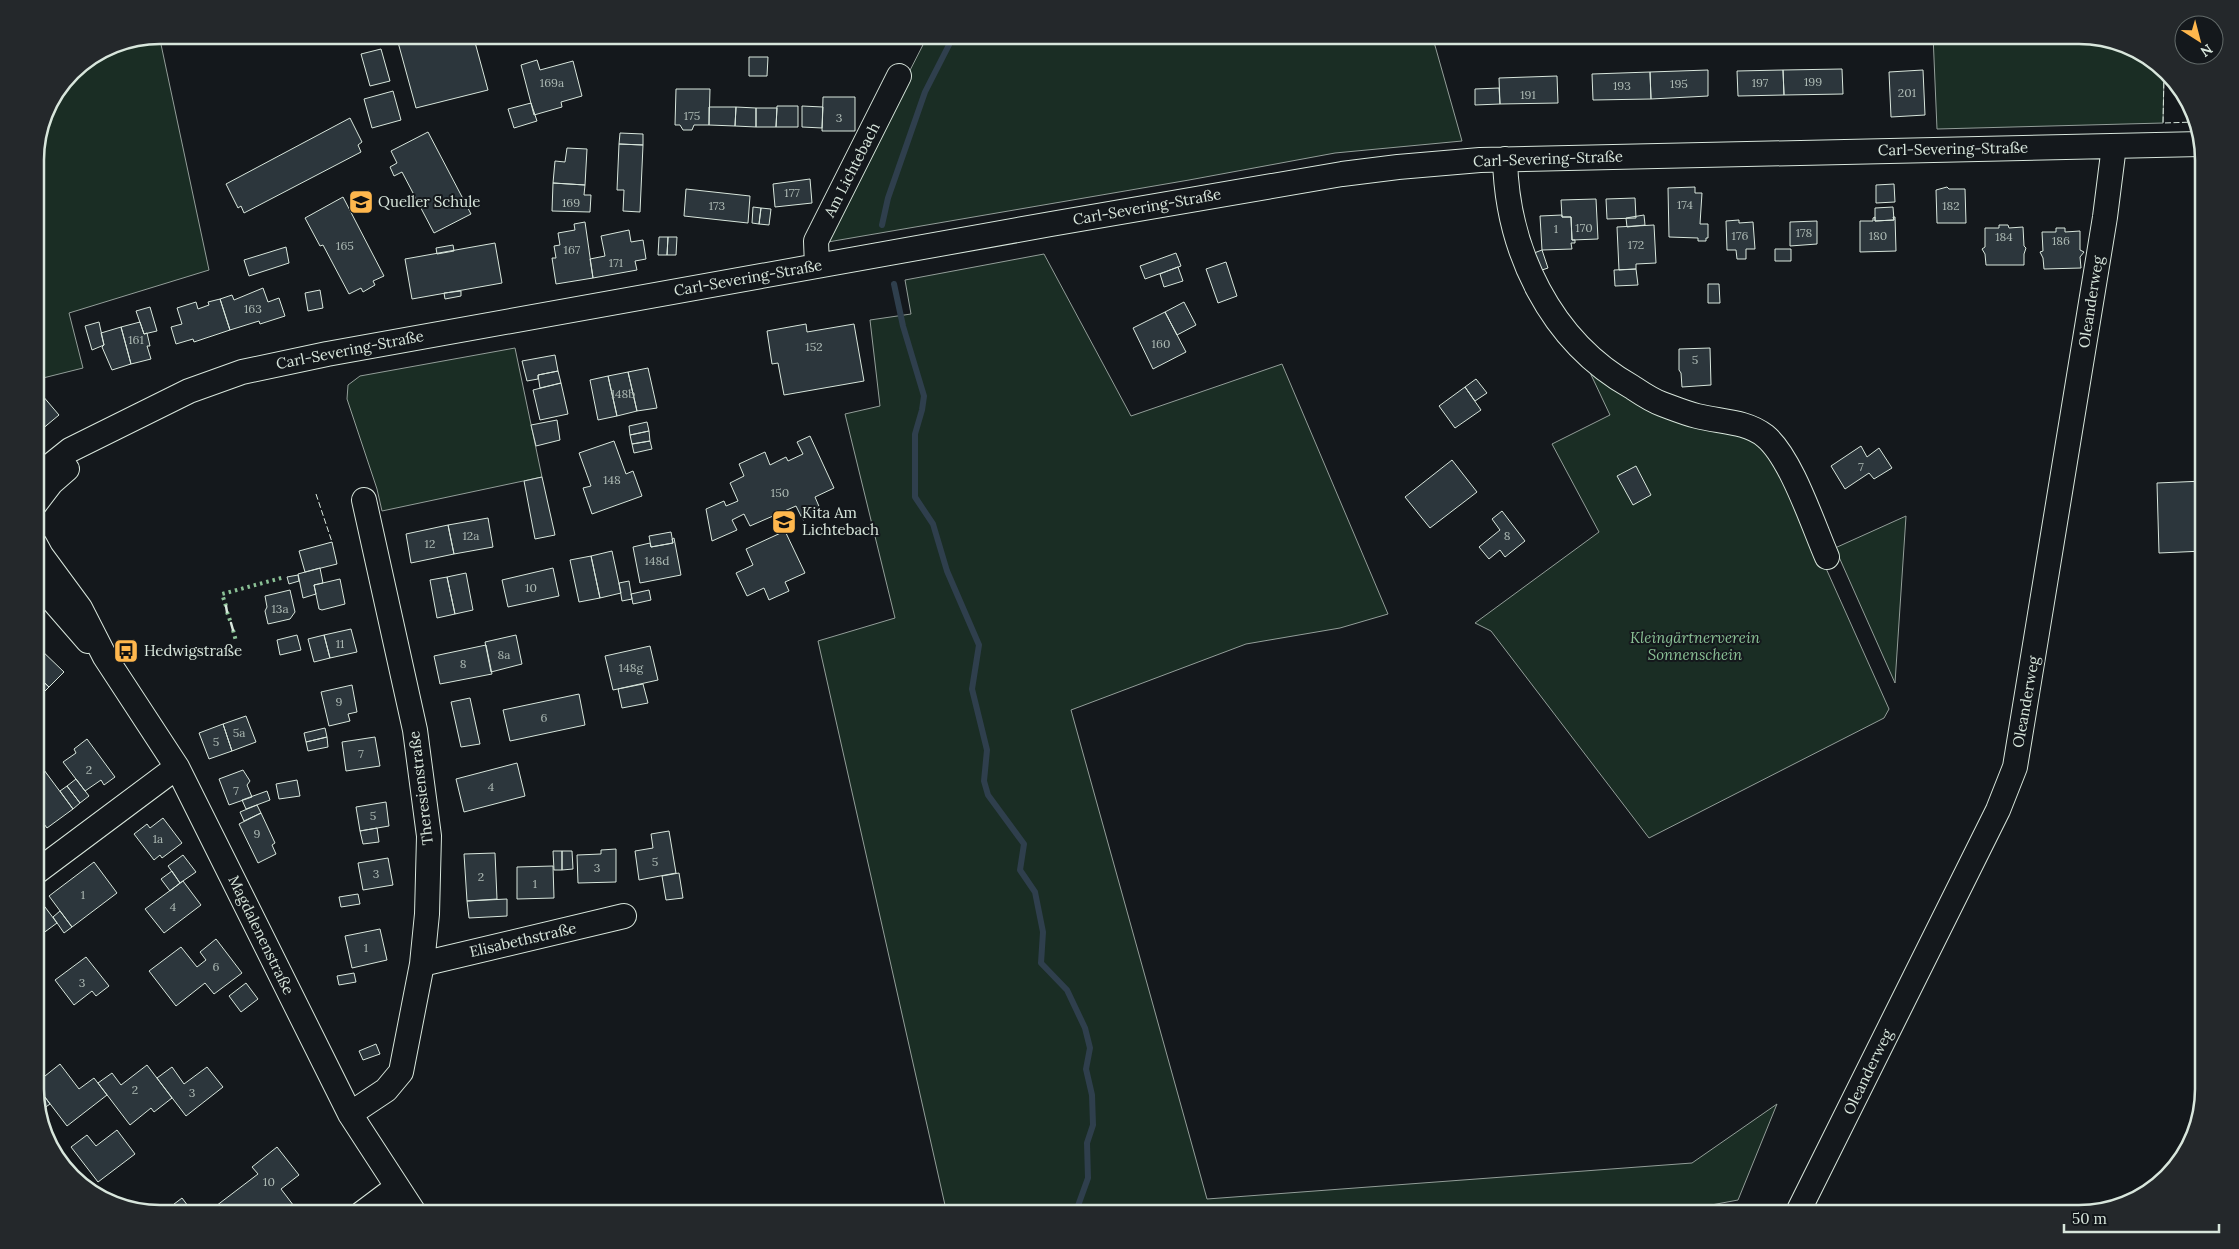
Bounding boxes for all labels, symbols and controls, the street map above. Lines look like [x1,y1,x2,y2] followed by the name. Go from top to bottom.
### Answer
[2174,15,2224,65] north arrow
[2197,40,2216,61] text: N
[1804,74,1822,89] house number: 199
[540,75,564,90] house number: 169a
[1752,75,1769,90] house number: 197
[1670,76,1688,91] house number: 195
[1613,78,1631,93] house number: 193
[1898,85,1916,100] house number: 201
[1520,87,1536,102] house number: 191
[684,108,700,123] house number: 175
[836,110,843,125] house number: 3
[819,119,884,221] street label: Am Lichtebach
[1878,138,2028,159] street label: Carl-Severing-Straße
[1473,146,1623,171] street label: Carl-Severing-Straße
[1071,184,1222,229] street label: Carl-Severing-Straße
[784,185,800,200] house number: 177
[348,189,374,215] school or university icon: Queller Schule
[378,192,480,211] place label: Queller Schule
[562,195,580,210] house number: 169
[1677,197,1694,212] house number: 174
[709,198,726,213] house number: 173
[1942,198,1960,213] house number: 182
[1575,220,1593,235] house number: 170
[1554,221,1558,236] house number: 1
[1796,225,1813,240] house number: 178
[1732,228,1748,243] house number: 176
[1869,228,1887,243] house number: 180
[1995,229,2013,244] house number: 184
[2052,233,2070,248] house number: 186
[1628,237,1644,252] house number: 172
[336,238,354,253] house number: 165
[564,242,581,257] house number: 167
[2074,254,2107,349] street label: Oleanderweg
[609,255,623,270] house number: 171
[672,255,823,300] street label: Carl-Severing-Straße
[244,301,262,316] house number: 163
[274,326,425,373] street label: Carl-Severing-Straße
[128,332,144,347] house number: 161
[1152,336,1170,351] house number: 160
[805,339,823,354] house number: 152
[1692,352,1698,367] house number: 5
[611,386,635,401] house number: 148b
[1858,459,1864,474] house number: 7
[603,472,621,487] house number: 148
[771,485,789,500] house number: 150
[802,503,879,539] place label: Kita Am Lichtebach
[771,509,797,535] school or university icon: Kita Am Lichtebach
[462,528,480,543] house number: 12a
[1504,528,1511,543] house number: 8
[425,536,435,551] house number: 12
[645,553,669,568] house number: 148d
[525,580,537,595] house number: 10
[271,601,289,616] house number: 13a
[1630,628,1761,664] park label: Kleingärtnerverein Sonnenschein
[336,636,344,651] house number: 11
[113,638,139,664] bus stop icon: Hedwigstraße
[144,641,242,660] place label: Hedwigstraße
[498,647,510,662] house number: 8a
[2008,654,2043,749] street label: Oleanderweg
[460,656,467,671] house number: 8
[619,660,643,675] house number: 148g
[336,694,343,709] house number: 9
[541,710,548,725] house number: 6
[233,725,245,740] house number: 5a
[404,730,437,846] street label: Theresienstraße
[213,734,219,749] house number: 5
[358,746,364,761] house number: 7
[86,762,92,777] house number: 2
[488,779,495,794] house number: 4
[233,783,239,798] house number: 7
[370,808,376,823] house number: 5
[254,826,261,841] house number: 9
[153,831,163,846] house number: 1a
[652,854,658,869] house number: 5
[594,860,601,875] house number: 3
[373,866,380,881] house number: 3
[478,869,484,884] house number: 2
[224,872,299,997] street label: Magdalenenstraße
[533,876,537,891] house number: 1
[81,887,85,902] house number: 1
[170,899,177,914] house number: 4
[468,918,578,961] street label: Elisabethstraße
[364,940,368,955] house number: 1
[213,959,220,974] house number: 6
[79,975,86,990] house number: 3
[1839,1025,1897,1118] street label: Oleanderweg
[132,1082,138,1097] house number: 2
[189,1085,196,1100] house number: 3
[263,1174,275,1189] house number: 10
[2064,1202,2219,1234] scale bar
[2072,1209,2107,1228] text: 50 m

